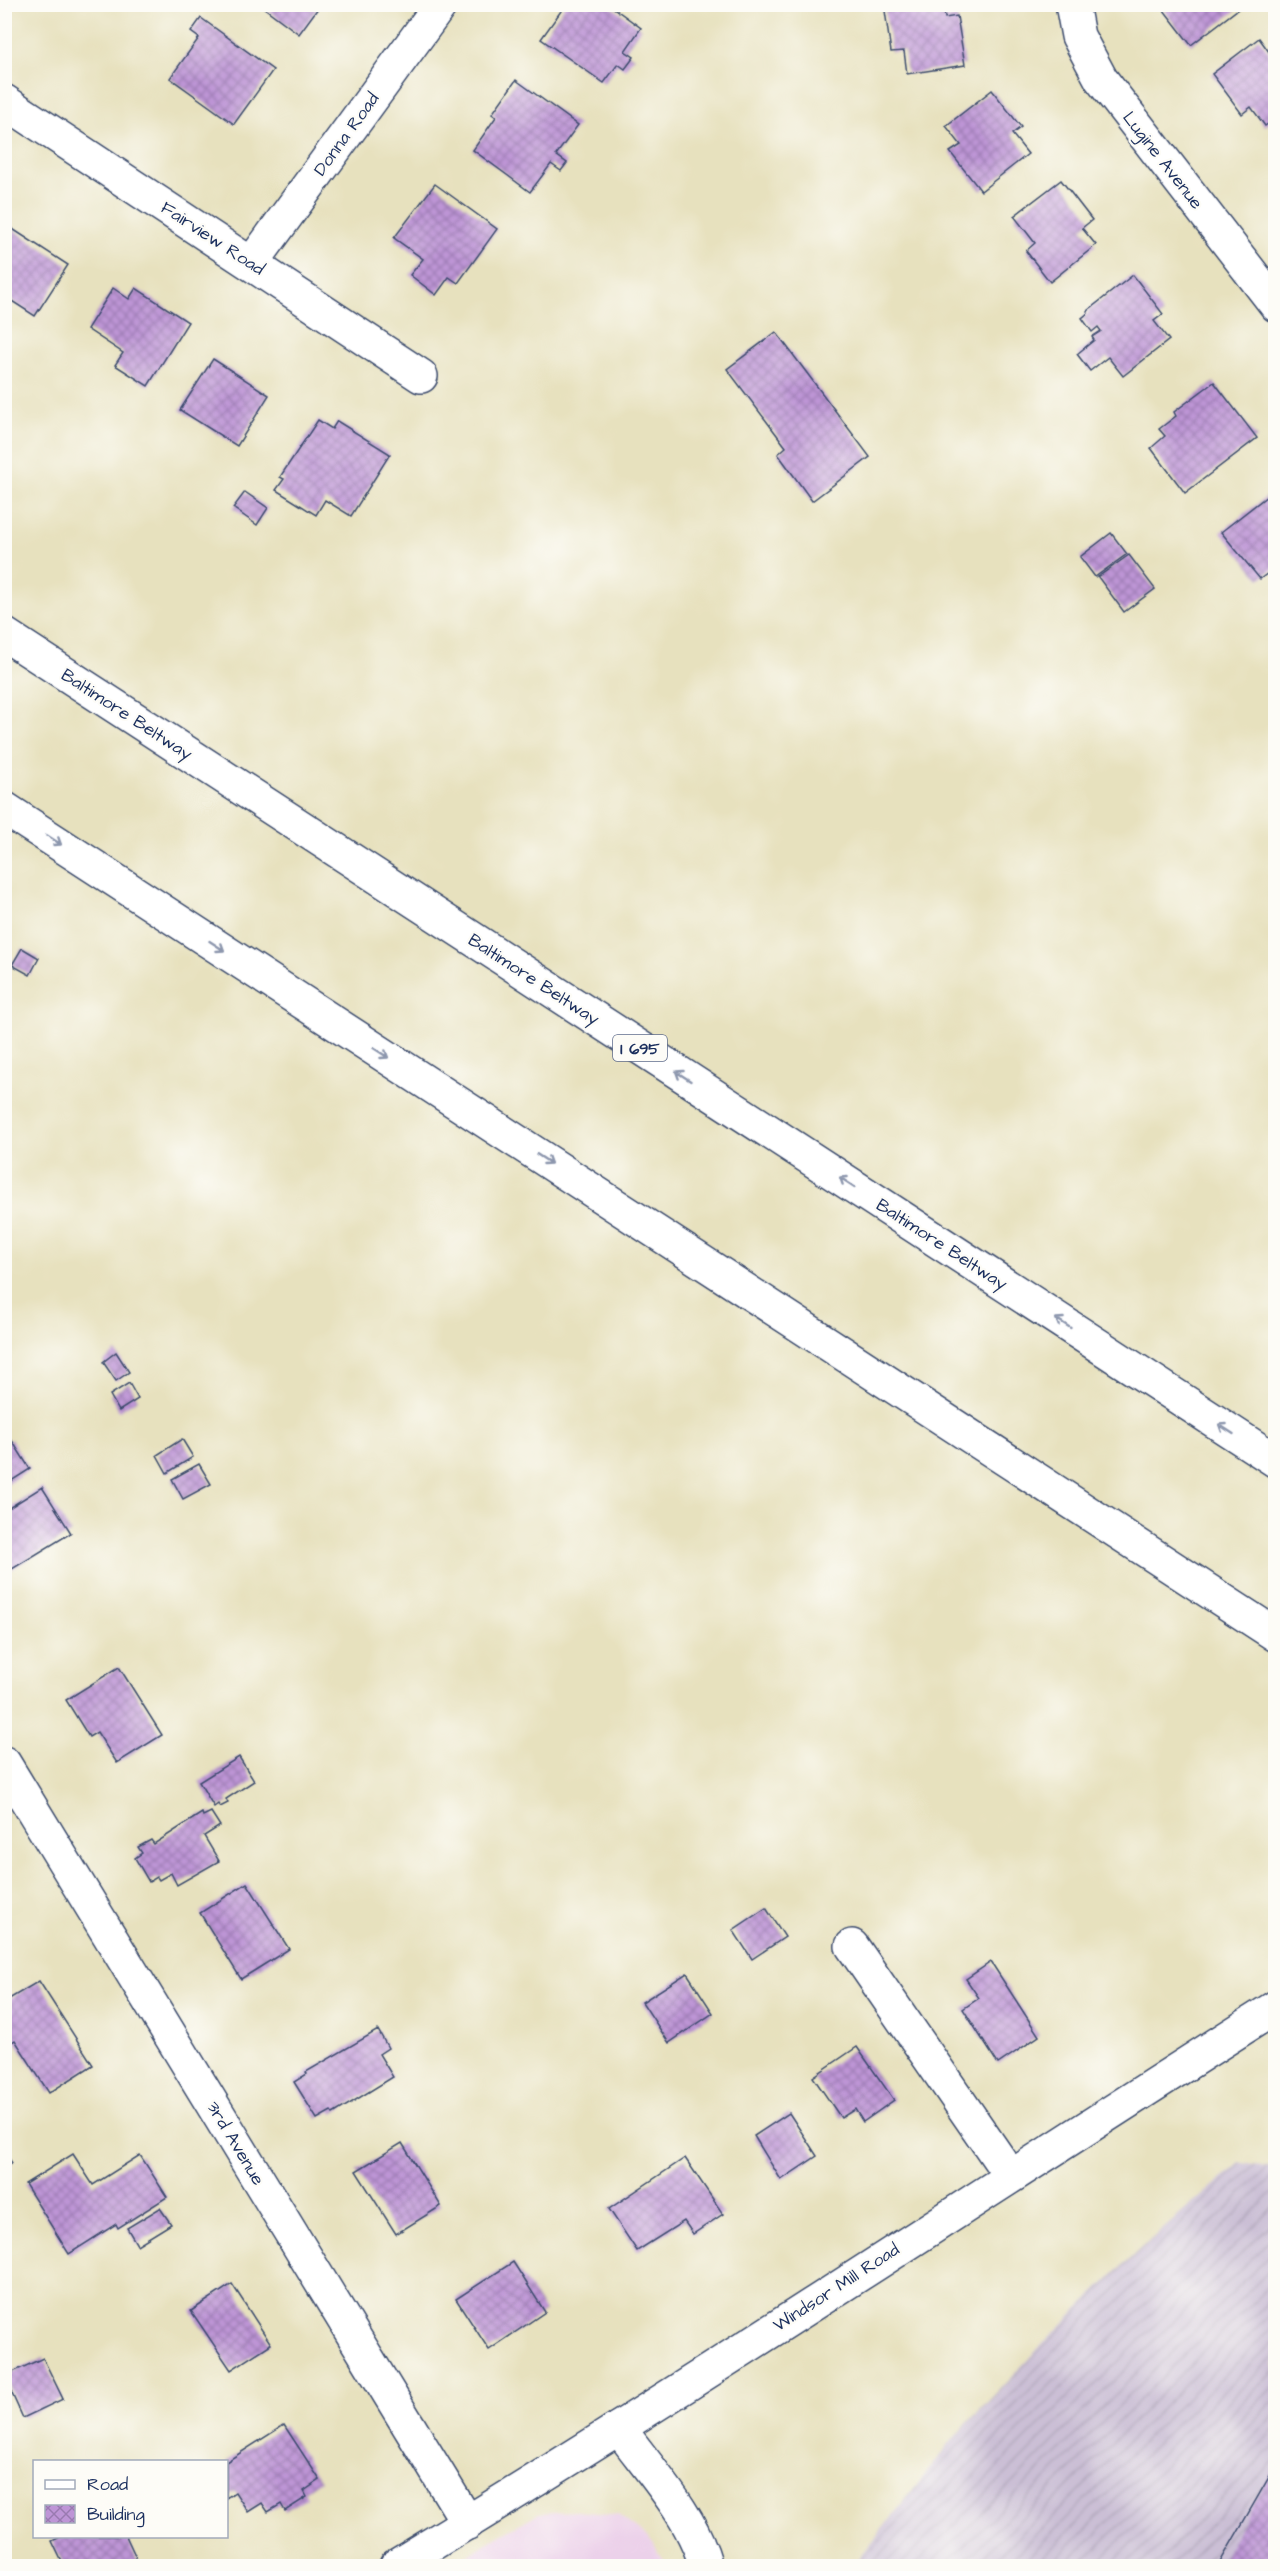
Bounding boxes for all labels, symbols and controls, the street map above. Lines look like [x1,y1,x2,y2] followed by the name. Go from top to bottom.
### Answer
[308,88,385,181] street label: Donna Road
[1116,106,1209,215] street label: Lugine Avenue
[156,195,270,281] street label: Fairview Road
[56,663,197,767] street label: Baltimore Beltway
[45,834,61,846] one-way arrow
[463,928,604,1032] street label: Baltimore Beltway
[208,941,225,953] one-way arrow
[613,1035,667,1061] road number: I 695
[372,1046,389,1059] one-way arrow
[675,1070,692,1082] one-way arrow
[535,1153,552,1165] one-way arrow
[839,1176,856,1188] one-way arrow
[871,1193,1012,1297] street label: Baltimore Beltway
[1055,1317,1072,1329] one-way arrow
[1219,1423,1235,1435] one-way arrow
[201,2097,271,2190] street label: 3rd Avenue
[768,2237,904,2338] street label: Windsor Mill Road
[33,2460,228,2538] legend
[87,2472,128,2497] text: Road
[87,2502,145,2528] text: Building

